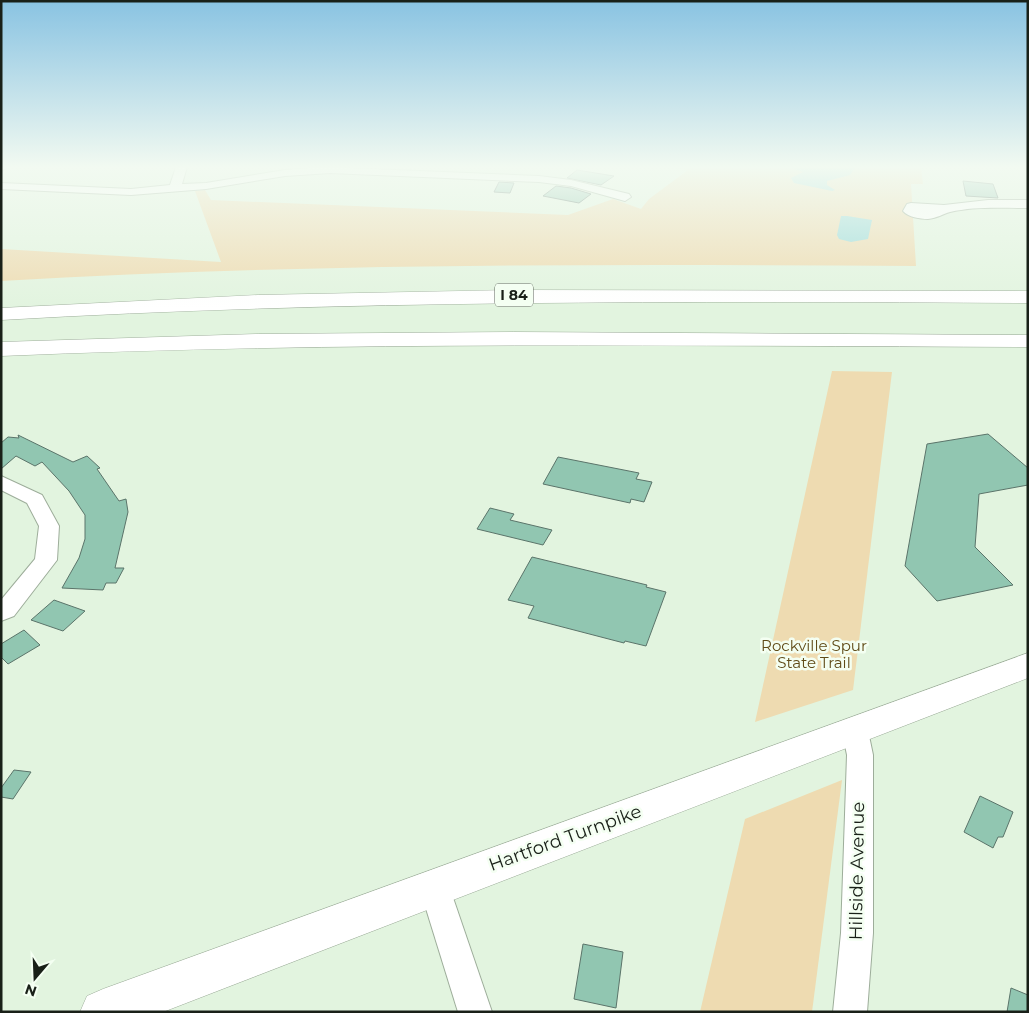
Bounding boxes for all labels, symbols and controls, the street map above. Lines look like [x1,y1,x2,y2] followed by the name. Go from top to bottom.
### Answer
[495,284,533,306] road number: I 84
[761,636,867,672] park label: Rockville Spur State Trail
[486,800,644,876] street label: Hartford Turnpike
[845,801,869,940] street label: Hillside Avenue
[10,953,60,1003] north arrow
[22,980,39,1001] text: N

